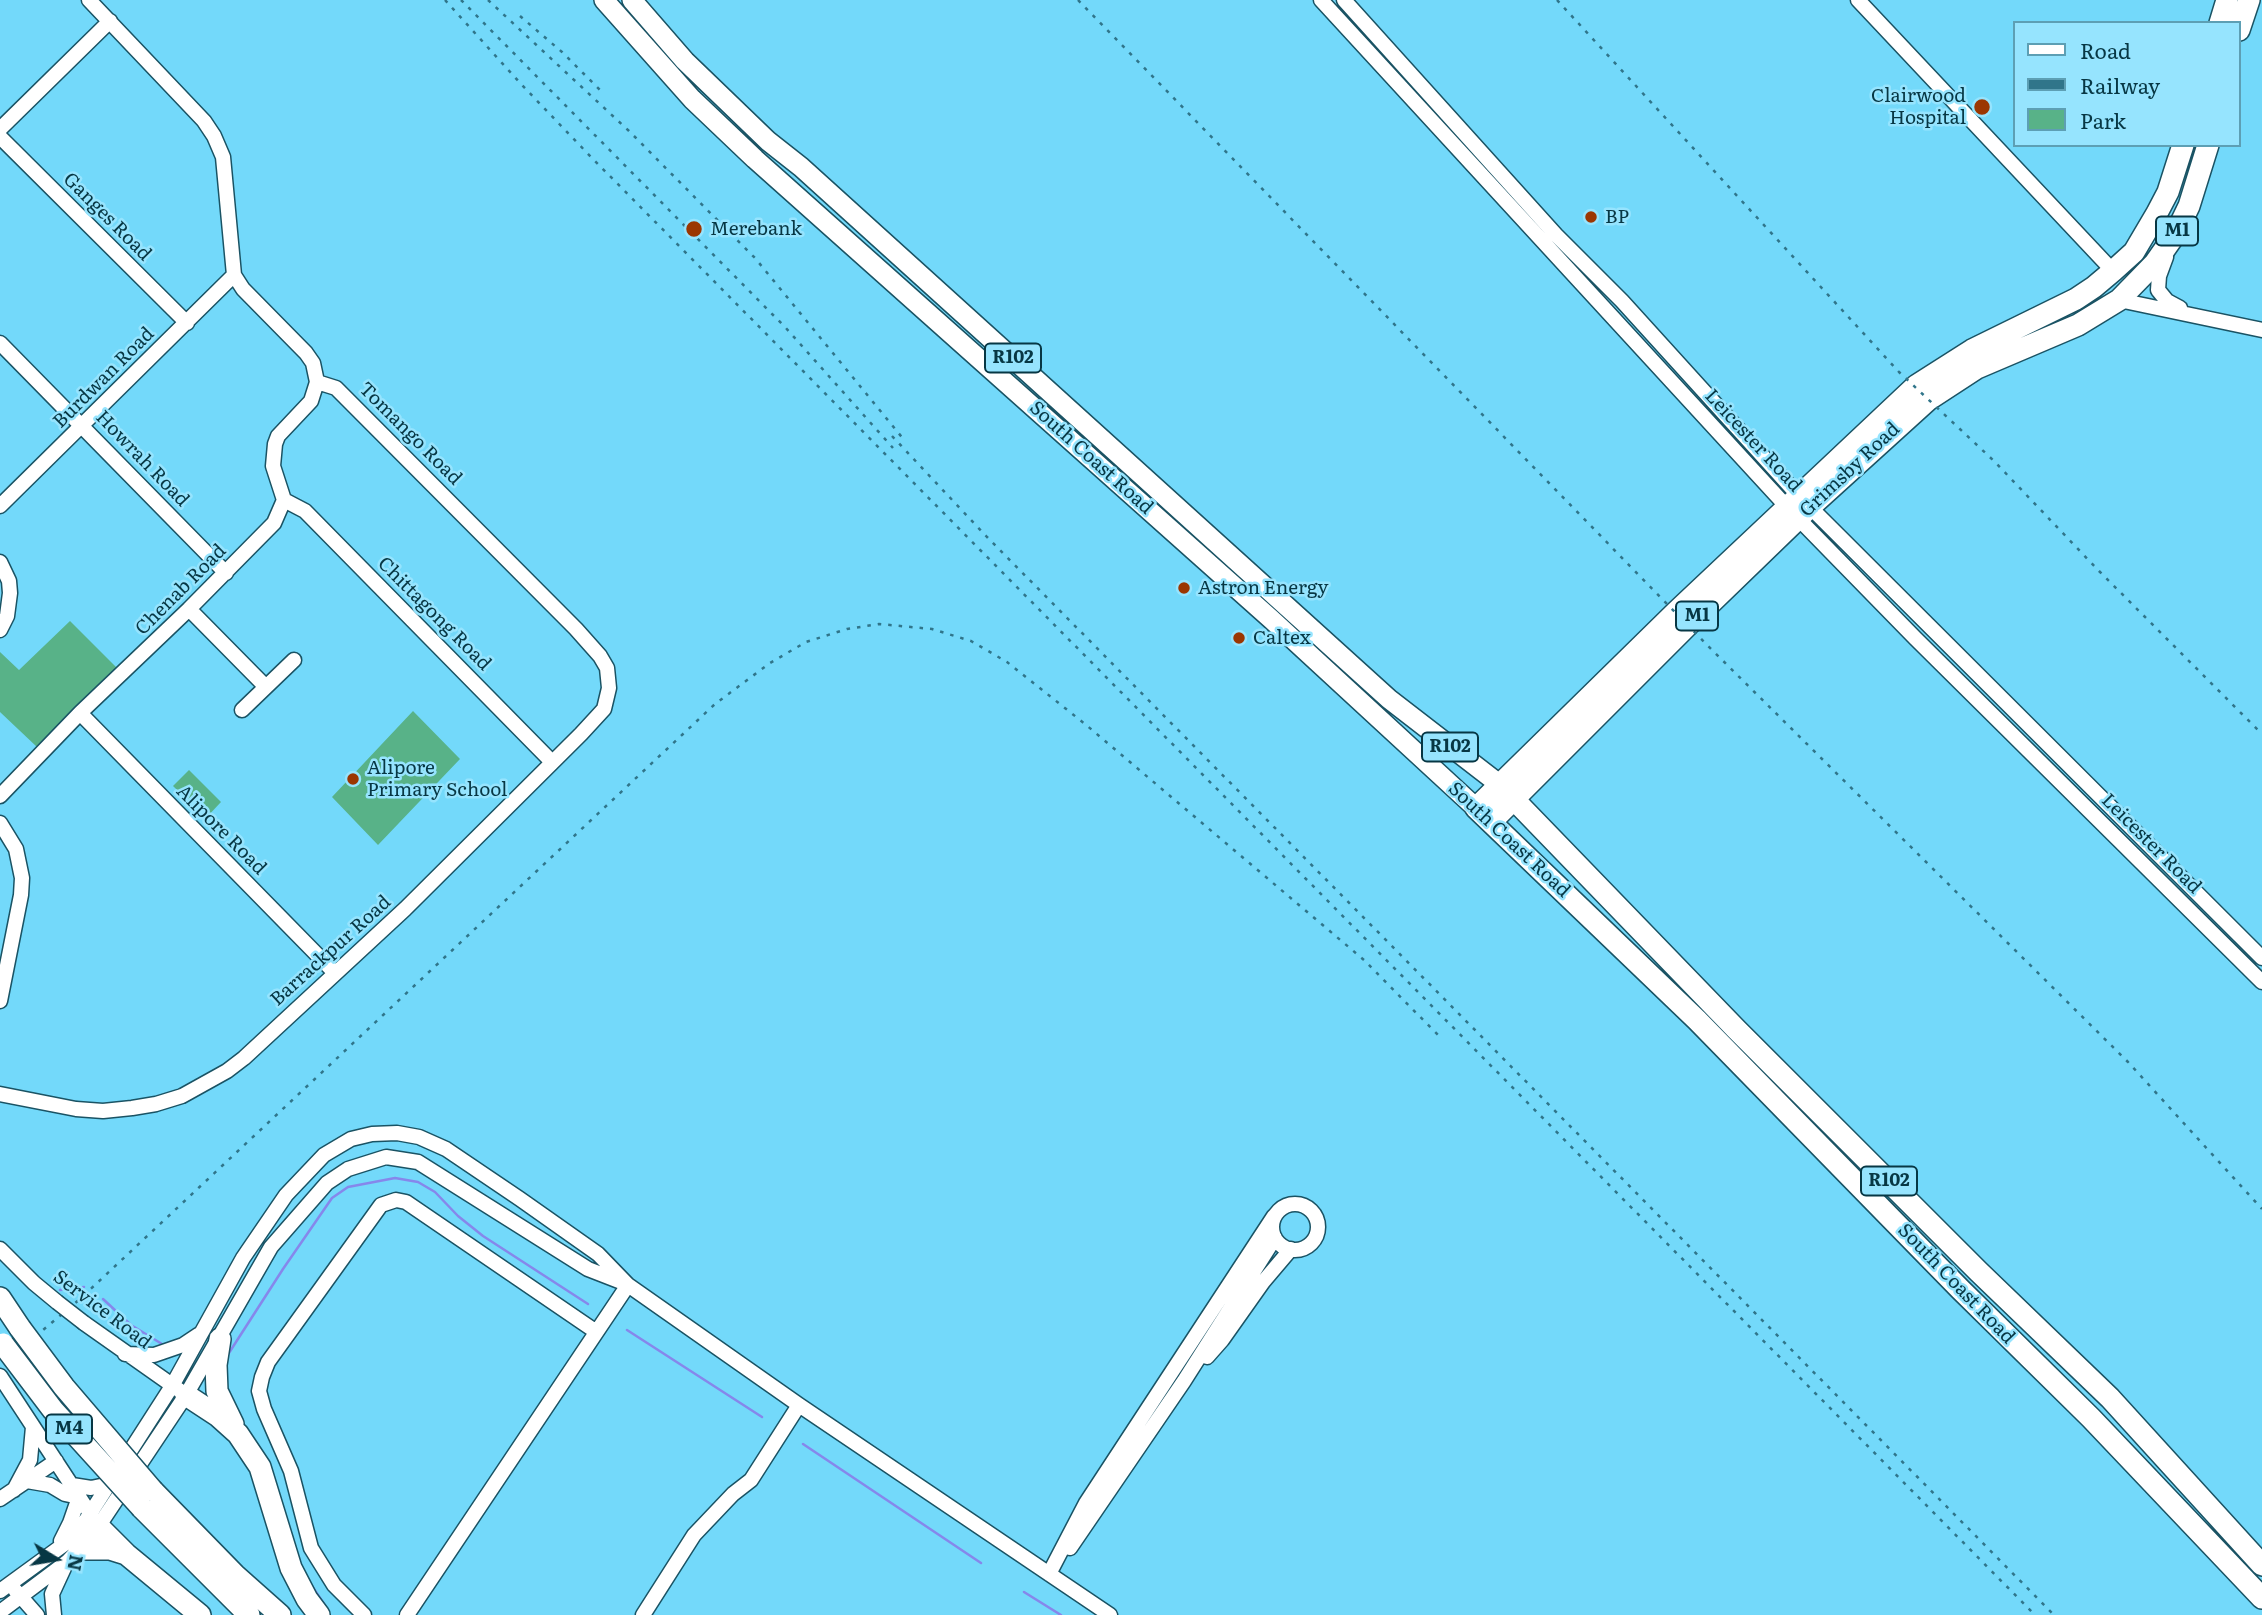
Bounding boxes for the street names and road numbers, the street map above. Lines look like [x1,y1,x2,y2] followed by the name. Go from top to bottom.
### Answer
[58,168,156,266] street label: Ganges Road
[2156,216,2198,246] road number: M1
[49,323,159,433] street label: Burdwan Road
[985,344,1041,372] road number: R102
[354,378,466,490] street label: Tomango Road
[1700,385,1806,497] street label: Leicester Road
[1025,397,1157,519] street label: South Coast Road
[90,406,194,512] street label: Howrah Road
[1795,418,1905,522] street label: Grimsby Road
[131,540,231,640] street label: Chenab Road
[373,553,495,675] street label: Chittagong Road
[1676,602,1718,630] road number: M1
[1422,732,1478,762] road number: R102
[1443,778,1575,902] street label: South Coast Road
[171,780,271,880] street label: Alipore Road
[2096,789,2206,899] street label: Leicester Road
[266,891,396,1011] street label: Barrackpur Road
[1861,1166,1917,1196] road number: R102
[1893,1219,2019,1349] street label: South Coast Road
[49,1266,155,1354] street label: Service Road
[46,1414,92,1444] road number: M4

